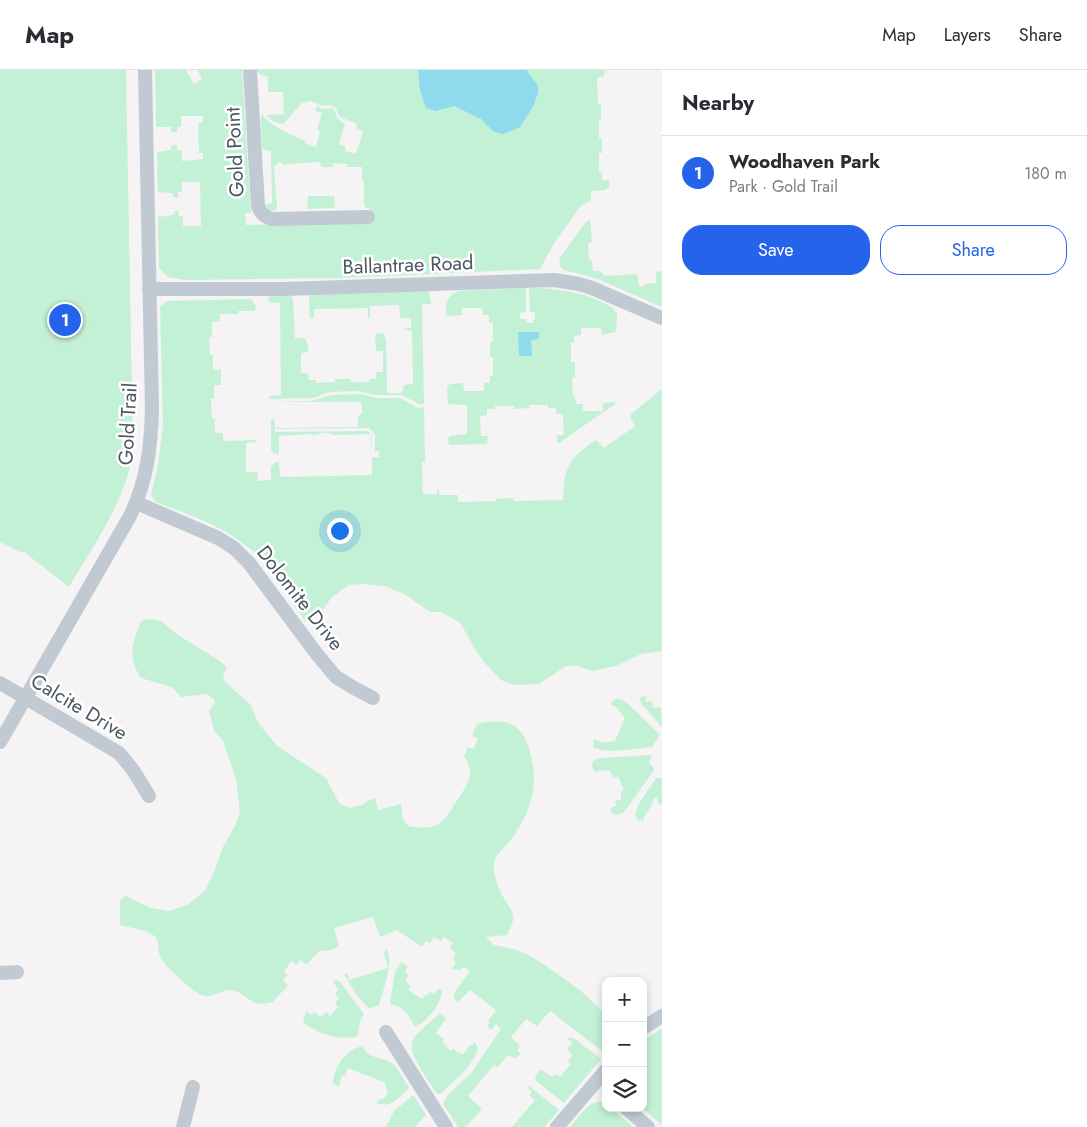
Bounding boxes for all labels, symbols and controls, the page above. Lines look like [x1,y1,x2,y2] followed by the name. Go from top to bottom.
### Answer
[25,17,74,52] text: Map
[882,22,916,48] text: Map
[944,22,991,48] text: Layers
[1019,22,1062,48] text: Share
[682,88,754,118] text: Nearby
[218,106,252,198] street label: Gold Point
[729,148,880,175] text: Woodhaven Park
[694,162,702,185] text: 1
[1024,162,1067,185] text: 180 m
[729,175,838,198] text: Park · Gold Trail
[682,225,870,275] button: Save
[880,225,1067,275] button: Share
[342,248,474,282] street label: Ballantrae Road
[49,301,81,339] pin: 1
[111,382,145,466] street label: Gold Trail
[327,518,353,544] your location
[250,539,350,657] street label: Dolomite Drive
[25,667,133,747] street label: Calcite Drive
[602,977,647,1112] map controls
[602,977,647,1022] button: +
[602,1022,647,1067] button: −
[602,1067,647,1112] button: layers

